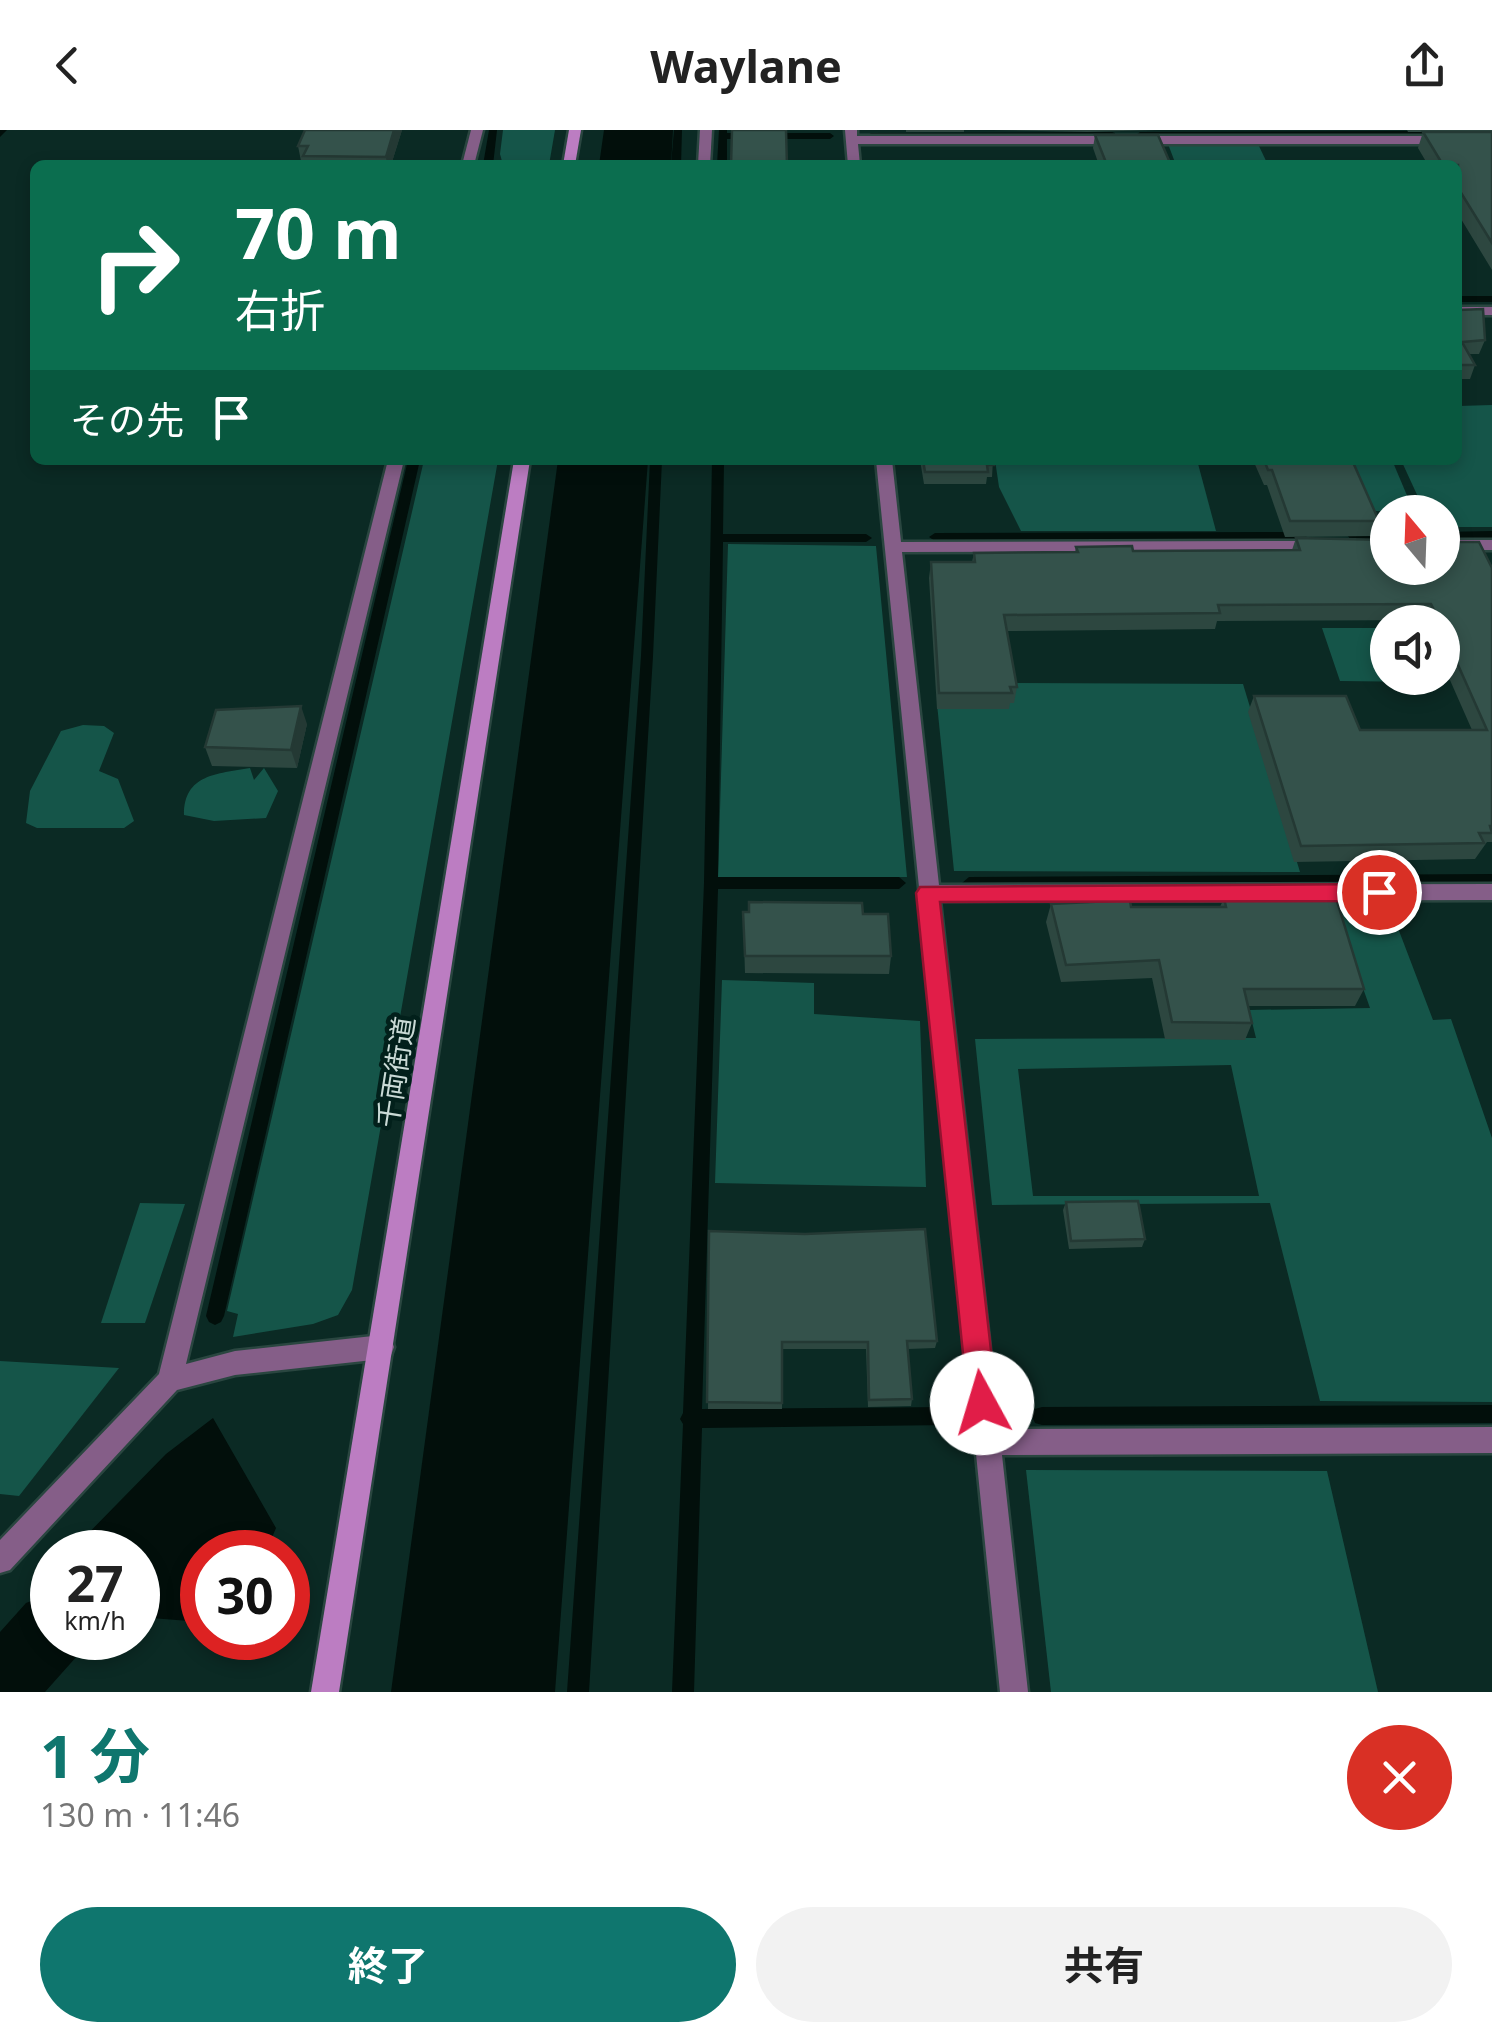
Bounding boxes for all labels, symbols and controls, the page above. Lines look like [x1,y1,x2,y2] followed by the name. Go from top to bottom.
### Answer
[650,35,842,96] text: Waylane
[40,38,95,93] icon: back
[1397,38,1452,93] icon: share
[235,184,402,280] text: 70 m
[70,200,200,330] icon: right
[235,279,325,340] text: 右折
[204,390,259,445] icon: arrive
[70,393,184,445] text: その先
[1370,495,1460,585] north arrow
[1370,495,1460,695] map controls
[1370,605,1460,695] button: sound
[1337,850,1422,935] pin
[1352,865,1407,920] icon: arrive
[367,1014,423,1130] street label: 千両街道
[930,1351,1034,1455] position arrow
[180,1530,310,1660] speed limit sign: 30
[66,1549,124,1617] text: 27
[64,1603,126,1637] text: km/h
[40,1714,150,1796] text: 1 分
[1347,1725,1452,1830] button: close
[40,1793,240,1836] text: 130 m · 11:46
[40,1907,736,2022] button: 終了
[756,1907,1452,2022] button: 共有

